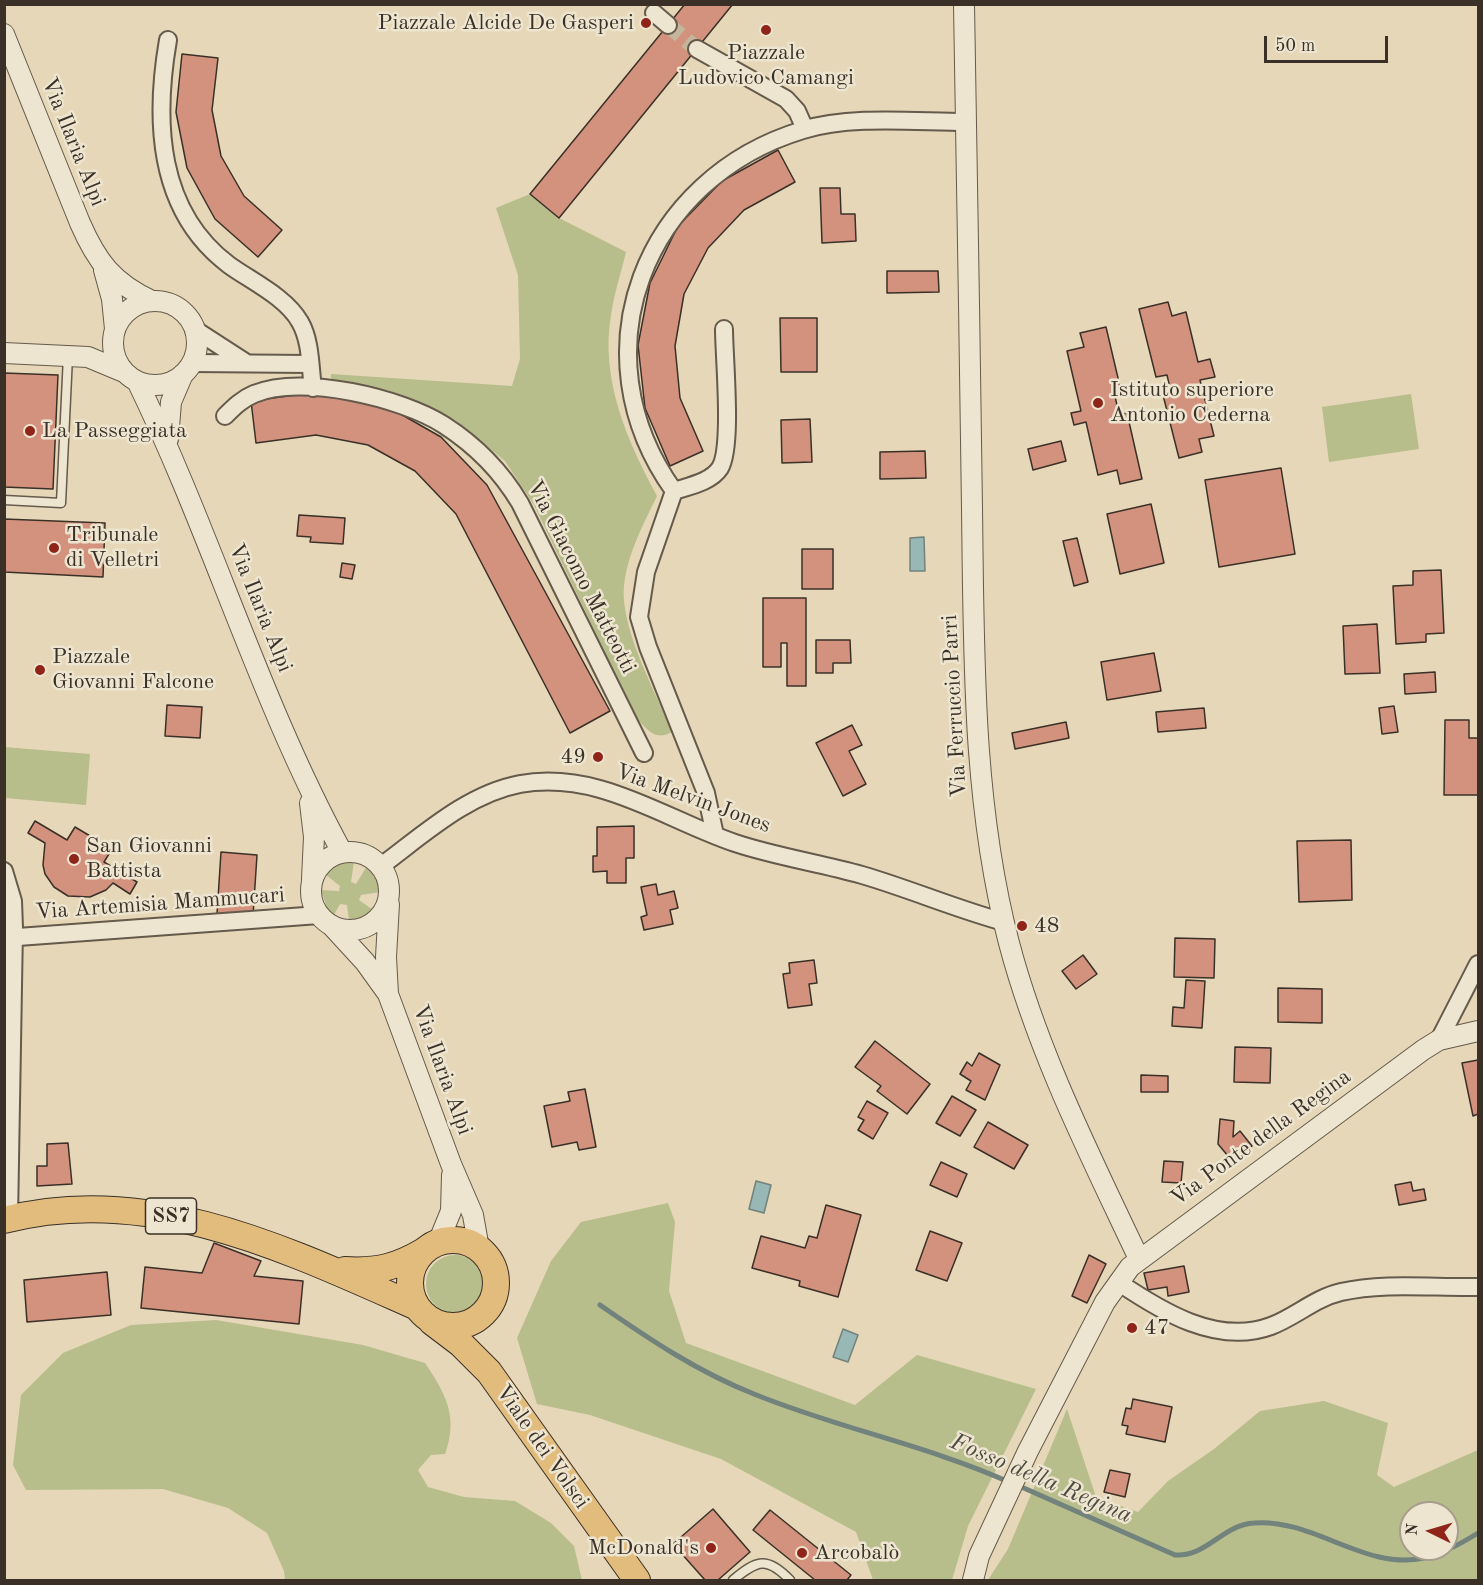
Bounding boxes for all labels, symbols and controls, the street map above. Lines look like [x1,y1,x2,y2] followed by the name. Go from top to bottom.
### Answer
[378,10,634,36] place label: Piazzale Alcide De Gasperi
[639,16,653,30] marker: Piazzale Alcide De Gasperi
[759,23,773,37] marker: Piazzale Ludovico Camangi
[1267,24,1392,62] scale bar
[1275,37,1315,55] text: 50 m
[678,40,854,92] place label: Piazzale Ludovico Camangi
[35,74,111,210] street label: Via Ilaria Alpi
[1110,377,1274,428] place label: Istituto superiore Antonio Cederna
[1091,396,1105,410] marker: Istituto superiore Antonio Cederna
[42,418,187,444] place label: La Passeggiata
[23,424,37,438] marker: La Passeggiata
[521,476,641,678] street label: Via Giacomo Matteotti
[66,522,159,574] place label: Tribunale di Velletri
[222,540,298,676] street label: Via Ilaria Alpi
[47,541,61,555] marker: Tribunale di Velletri
[937,614,973,798] street label: Via Ferruccio Parri
[52,644,214,696] place label: Piazzale Giovanni Falcone
[33,663,47,677] marker: Piazzale Giovanni Falcone
[560,744,586,770] place label: 49
[591,750,605,764] marker: 49
[612,759,774,839] street label: Via Melvin Jones
[86,833,212,884] place label: San Giovanni Battista
[67,852,81,866] marker: San Giovanni Battista
[34,882,286,926] street label: Via Artemisia Mammucari
[1034,913,1060,939] place label: 48
[1015,919,1029,933] marker: 48
[406,1001,478,1139] street label: Via Ilaria Alpi
[1166,1064,1356,1212] street label: Via Ponte della Regina
[146,1198,196,1234] road number: SS7
[1144,1315,1170,1341] place label: 47
[1125,1321,1139,1335] marker: 47
[489,1380,595,1514] street label: Viale dei Volsci
[946,1428,1136,1530] water label: Fosso della Regina
[1399,1501,1459,1561] north arrow
[1405,1523,1422,1536] text: N
[588,1535,699,1561] place label: McDonald's
[814,1540,899,1566] place label: Arcobalò
[704,1541,718,1555] marker: McDonald's
[795,1546,809,1560] marker: Arcobalò

